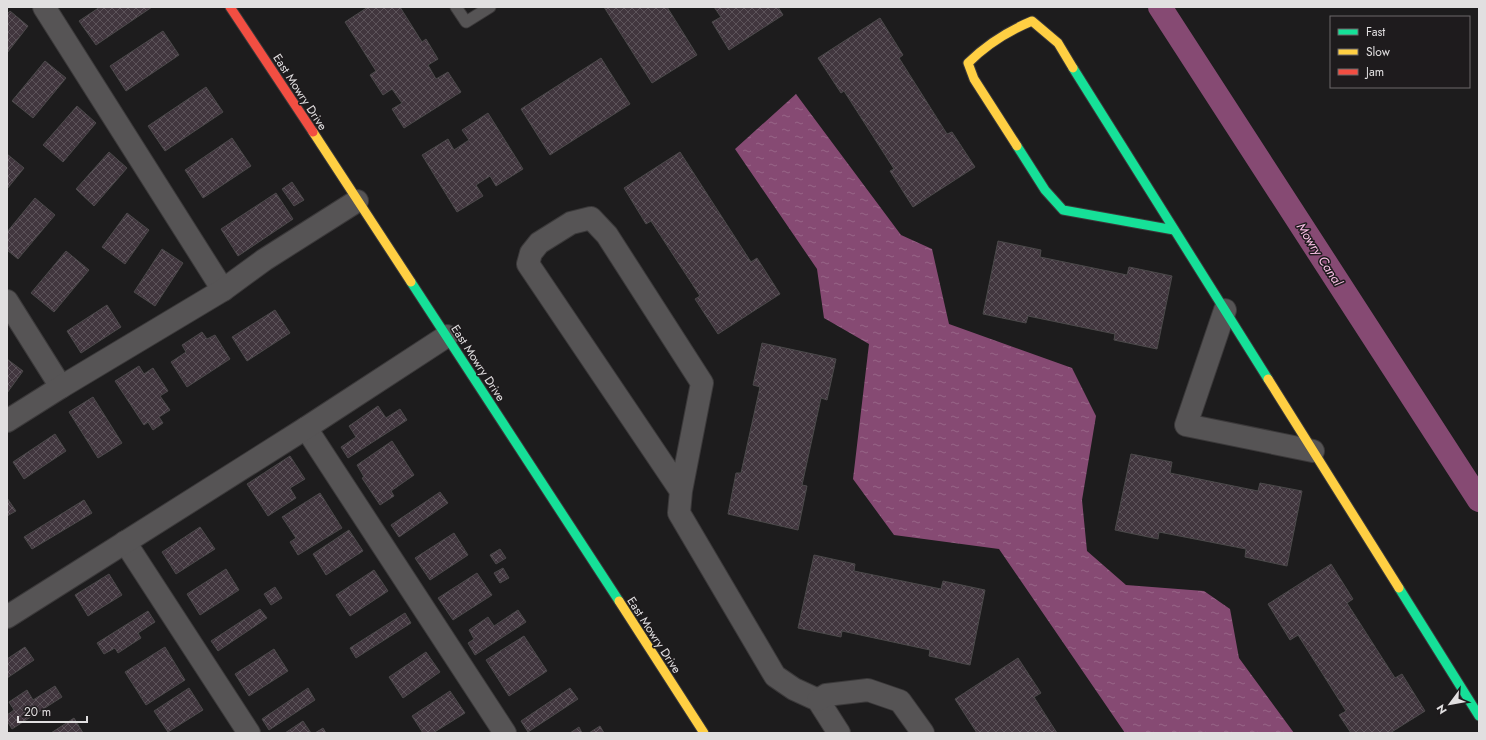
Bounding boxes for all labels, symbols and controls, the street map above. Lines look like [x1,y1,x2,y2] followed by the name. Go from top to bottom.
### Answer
[1330,16,1470,88] legend
[1366,23,1385,41] text: Fast
[1366,43,1391,61] text: Slow
[268,50,332,134] street label: East Mowry Drive
[1364,63,1384,81] text: Jam
[1292,219,1348,291] water label: Mowry Canal
[446,321,510,405] street label: East Mowry Drive
[622,593,686,677] street label: East Mowry Drive
[1430,684,1470,724] north arrow
[18,698,87,724] scale bar
[1432,701,1451,717] text: N
[24,703,51,721] text: 20 m

